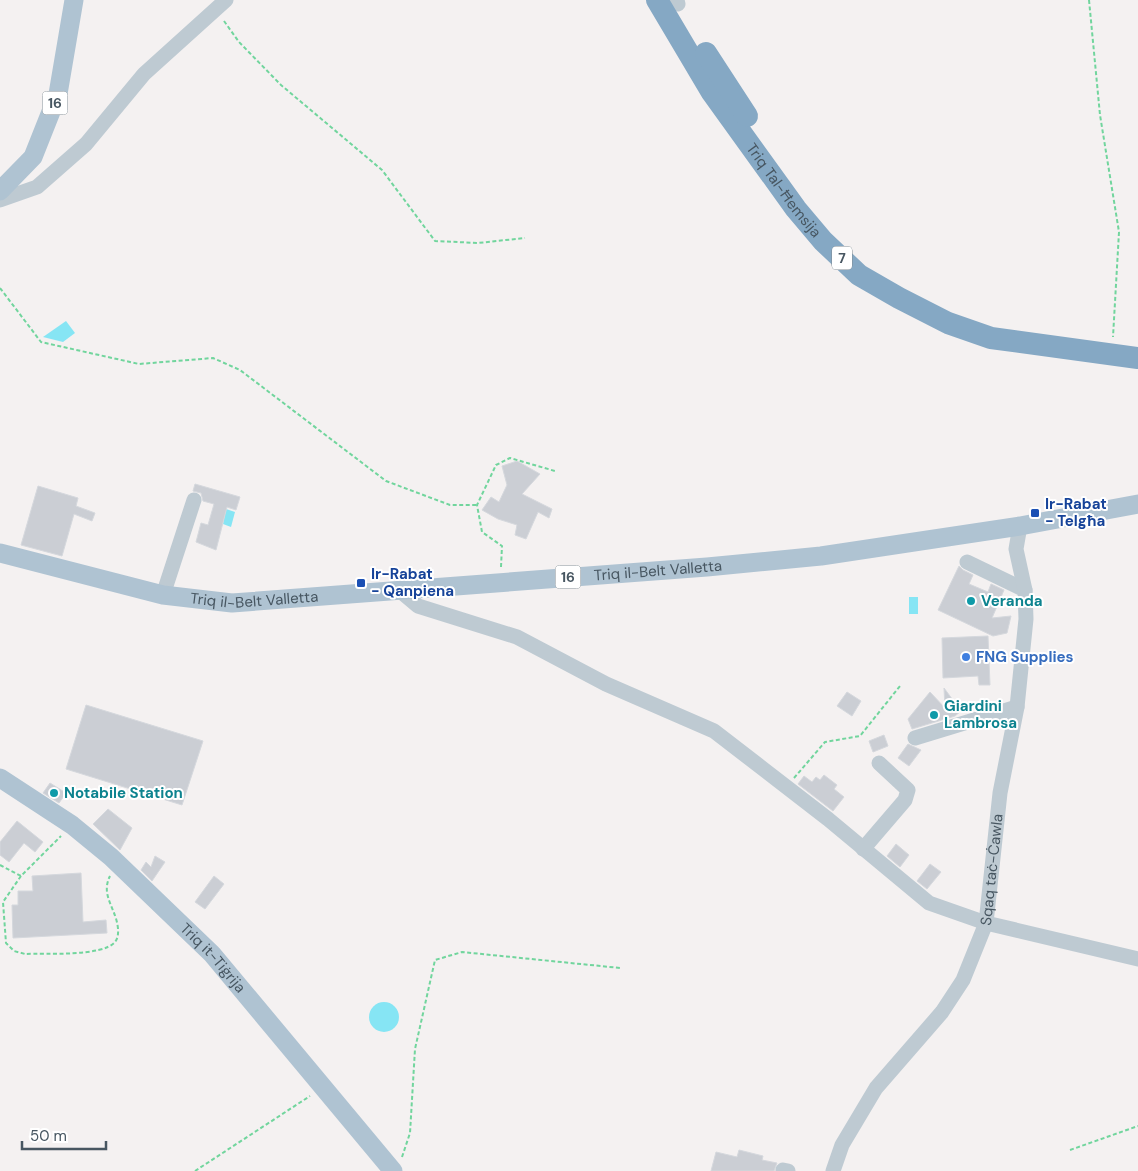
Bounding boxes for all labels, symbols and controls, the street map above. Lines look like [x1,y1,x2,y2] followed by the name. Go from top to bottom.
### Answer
[42,92,68,115] road number: 16
[742,139,826,242] street label: Triq Tal-Ħemsija
[832,247,852,270] road number: 7
[1045,494,1107,531] place label: Ir-Rabat - Telgħa
[1029,507,1041,519] marker: Ir-Rabat - Telgħa
[593,556,723,586] street label: Triq il-Belt Valletta
[371,564,454,601] place label: Ir-Rabat - Qanpiena
[556,566,580,588] road number: 16
[355,577,367,589] marker: Ir-Rabat - Qanpiena
[189,586,319,613] street label: Triq il-Belt Valletta
[981,591,1043,611] place label: Veranda
[965,595,977,607] marker: Veranda
[976,647,1074,667] place label: FNG Supplies
[960,651,972,663] marker: FNG Supplies
[944,696,1017,733] place label: Giardini Lambrosa
[928,709,940,721] marker: Giardini Lambrosa
[64,783,183,803] place label: Notabile Station
[48,787,60,799] marker: Notabile Station
[976,813,1008,926] street label: Sqaq taċ-Ċawla
[176,919,250,997] street label: Triq it-Tiġrija
[22,1118,106,1150] scale bar
[30,1126,67,1146] text: 50 m

